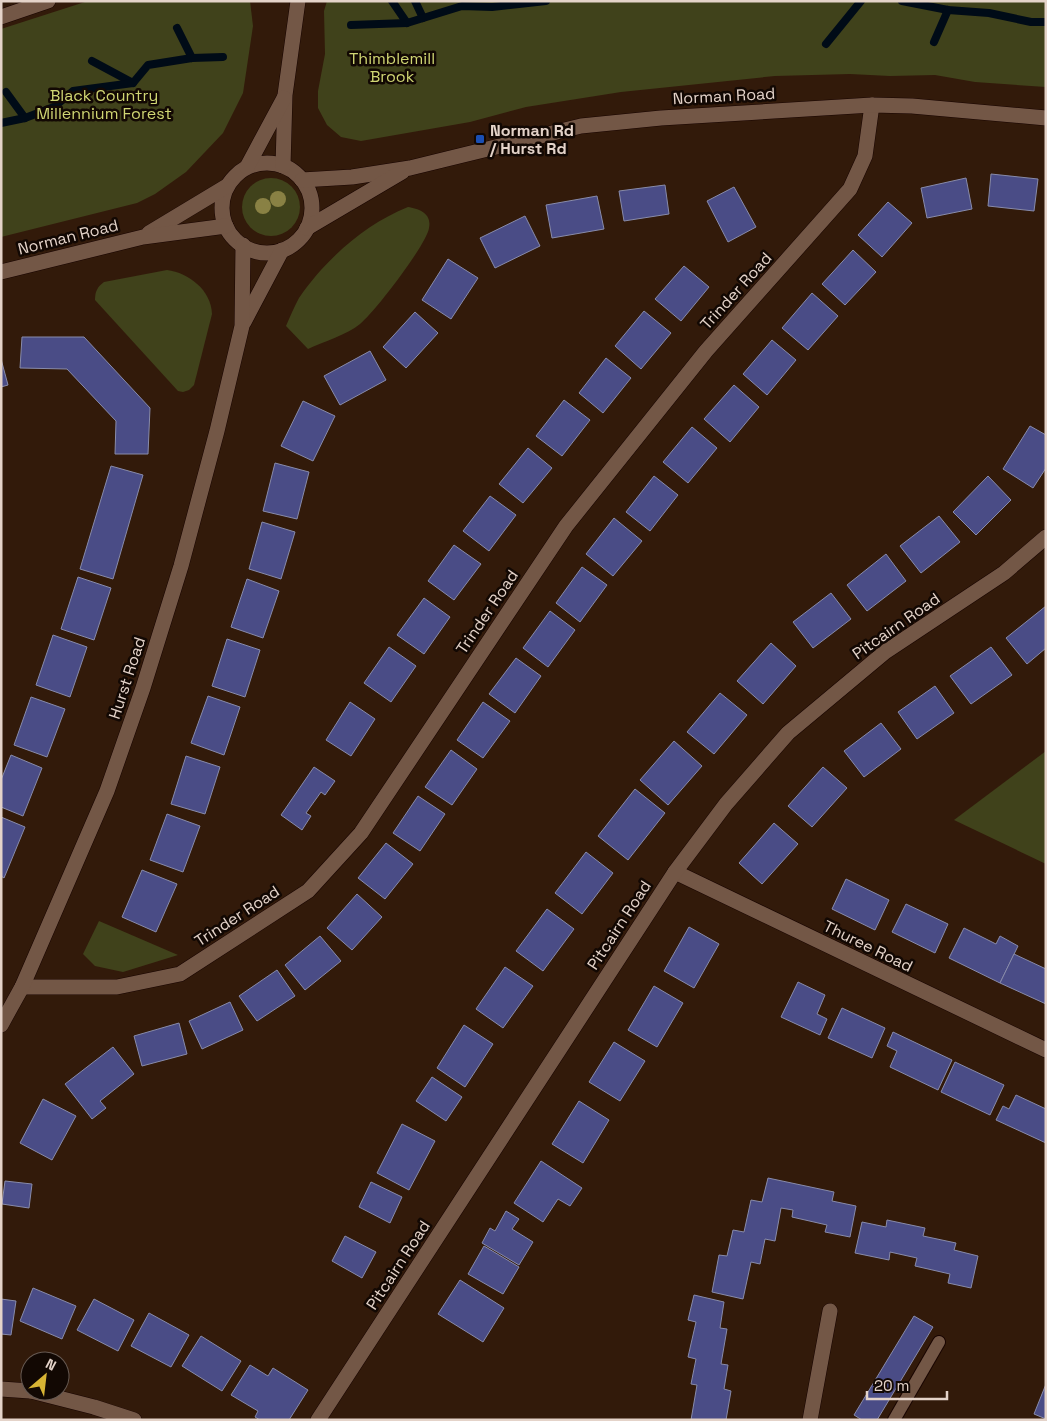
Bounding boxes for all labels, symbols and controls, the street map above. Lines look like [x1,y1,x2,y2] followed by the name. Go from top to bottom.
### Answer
[349,48,435,87] park label: Thimblemill Brook
[672,83,776,109] street label: Norman Road
[36,85,172,124] park label: Black Country Millennium Forest
[489,120,574,159] place label: Norman Rd / Hurst Rd
[474,133,486,145] marker: Norman Rd / Hurst Rd
[16,214,120,260] street label: Norman Road
[696,248,776,334] street label: Trinder Road
[451,566,523,658] street label: Trinder Road
[848,588,944,664] street label: Pitcairn Road
[104,634,150,722] street label: Hurst Road
[582,876,656,974] street label: Pitcairn Road
[191,881,283,951] street label: Trinder Road
[820,915,916,977] street label: Thuree Road
[361,1216,435,1314] street label: Pitcairn Road
[20,1351,70,1401] north arrow
[43,1354,59,1375] text: N
[867,1368,947,1400] scale bar
[874,1376,909,1395] text: 20 m

